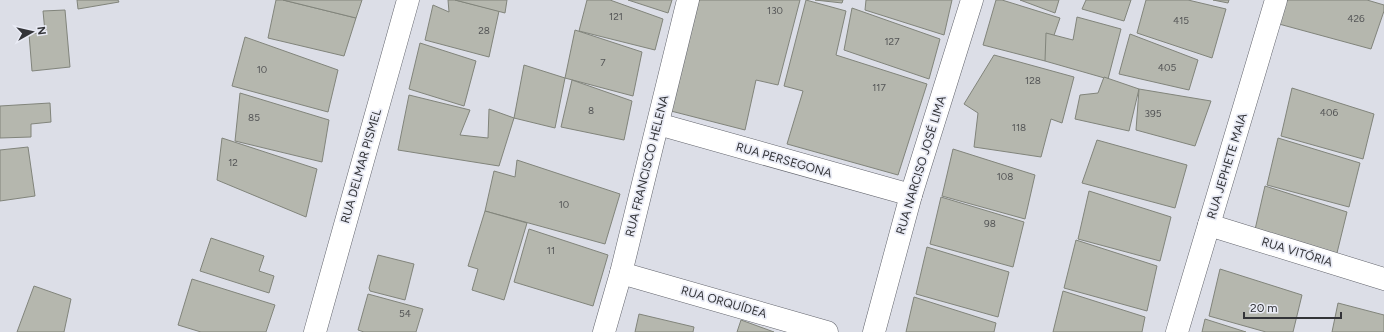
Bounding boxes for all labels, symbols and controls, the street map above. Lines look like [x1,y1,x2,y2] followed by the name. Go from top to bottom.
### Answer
[767,4,783,17] house number: 130
[609,10,623,23] house number: 121
[12,12,52,52] north arrow
[1347,12,1365,25] house number: 426
[1173,14,1189,27] house number: 415
[478,24,490,37] house number: 28
[34,26,48,36] text: N
[884,35,900,48] house number: 127
[600,56,606,69] house number: 7
[1158,61,1176,74] house number: 405
[257,63,267,76] house number: 10
[1025,74,1041,87] house number: 128
[872,81,886,94] house number: 117
[623,94,671,238] street label: RUA FRANCISCO HELENA
[893,94,949,236] street label: RUA NARCISO JOSÉ LIMA
[588,104,594,117] house number: 8
[338,106,384,225] street label: RUA DELMAR PISMEL
[1320,106,1338,119] house number: 406
[1145,107,1162,120] house number: 395
[248,111,260,124] house number: 85
[1204,111,1250,221] street label: RUA JEPHETE MAIA
[1012,121,1026,134] house number: 118
[735,140,833,180] street label: RUA PERSEGONA
[228,156,238,169] house number: 12
[997,170,1013,183] house number: 108
[559,198,569,211] house number: 10
[984,217,996,230] house number: 98
[1260,235,1334,269] street label: RUA VITÓRIA
[547,244,555,257] house number: 11
[680,283,768,321] street label: RUA ORQUÍDEA
[1244,294,1341,320] scale bar
[1250,301,1278,315] text: 20 m
[399,307,411,320] house number: 54

